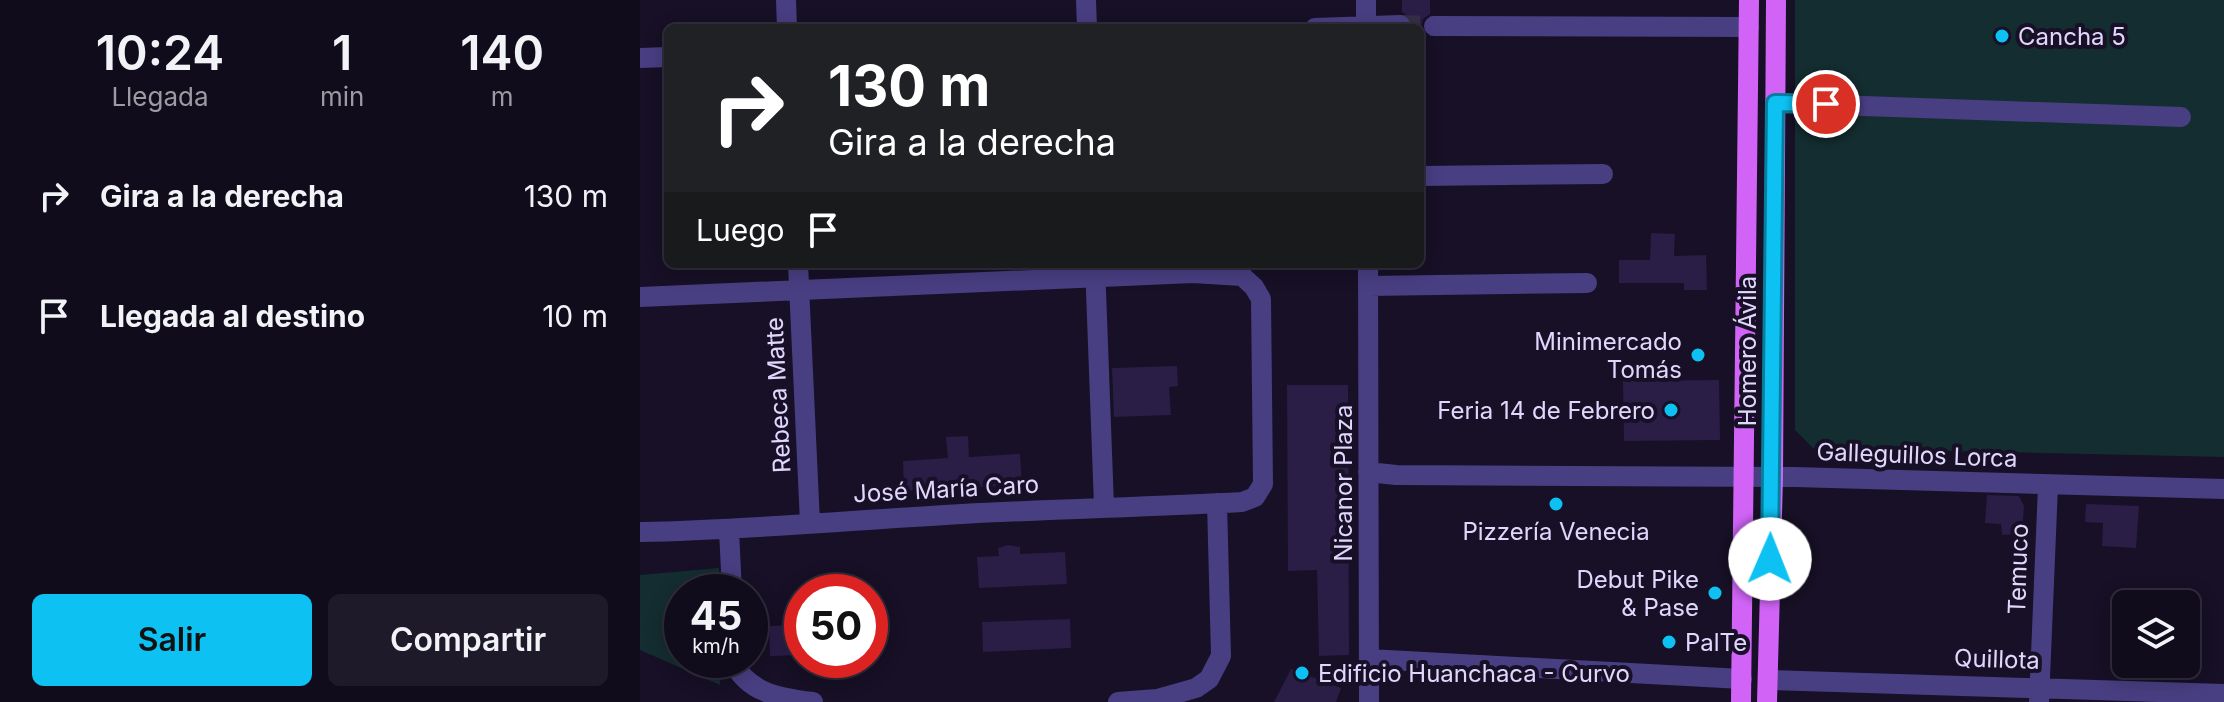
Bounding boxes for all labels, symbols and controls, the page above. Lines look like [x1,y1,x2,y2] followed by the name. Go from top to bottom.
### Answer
[2018,22,2126,51] place label: Cancha 5
[96,23,224,82] text: 10:24
[332,23,352,82] text: 1
[460,23,544,82] text: 140
[1993,27,2011,45] marker: Cancha 5
[828,52,990,120] text: 130 m
[696,56,800,160] icon: right
[1792,70,1860,138] pin
[111,81,209,112] text: Llegada
[320,81,364,112] text: min
[491,81,514,112] text: m
[1804,82,1848,126] icon: arrive
[828,120,1116,164] text: Gira a la derecha
[32,174,76,218] icon: right
[100,178,344,214] text: Gira a la derecha
[524,178,608,214] text: 130 m
[801,208,845,252] icon: arrive
[696,212,785,248] text: Luego
[1732,276,1762,426] street label: Homero Ávila
[32,294,76,338] icon: arrive
[100,298,365,334] text: Llegada al destino
[542,298,608,334] text: 10 m
[759,316,797,474] street label: Rebeca Matte
[1534,327,1682,384] place label: Minimercado Tomás
[1689,346,1707,364] marker: Minimercado Tomás
[1437,396,1655,425] place label: Feria 14 de Febrero
[1662,401,1680,419] marker: Feria 14 de Febrero
[1329,404,1358,562] street label: Nicanor Plaza
[1816,437,2018,473] street label: Galleguillos Lorca
[852,470,1040,508] street label: José María Caro
[1547,495,1565,513] marker: Pizzería Venecia
[1462,517,1650,546] place label: Pizzería Venecia
[1728,517,1812,601] position arrow
[2002,523,2034,615] street label: Temuco
[1576,565,1699,622] place label: Debut Pike & Pase
[784,574,888,678] speed limit sign: 50
[1706,584,1724,602] marker: Debut Pike & Pase
[2112,590,2200,678] map controls
[2112,590,2200,678] button: layers
[690,591,742,640] text: 45
[32,594,312,686] button: Salir
[328,594,608,686] button: Compartir
[1685,628,1747,657] place label: PalTe
[1660,633,1678,651] marker: PalTe
[692,634,740,658] text: km/h
[1954,643,2040,675] street label: Quillota
[1318,659,1630,688] place label: Edificio Huanchaca - Curvo
[1293,664,1311,682] marker: Edificio Huanchaca - Curvo

